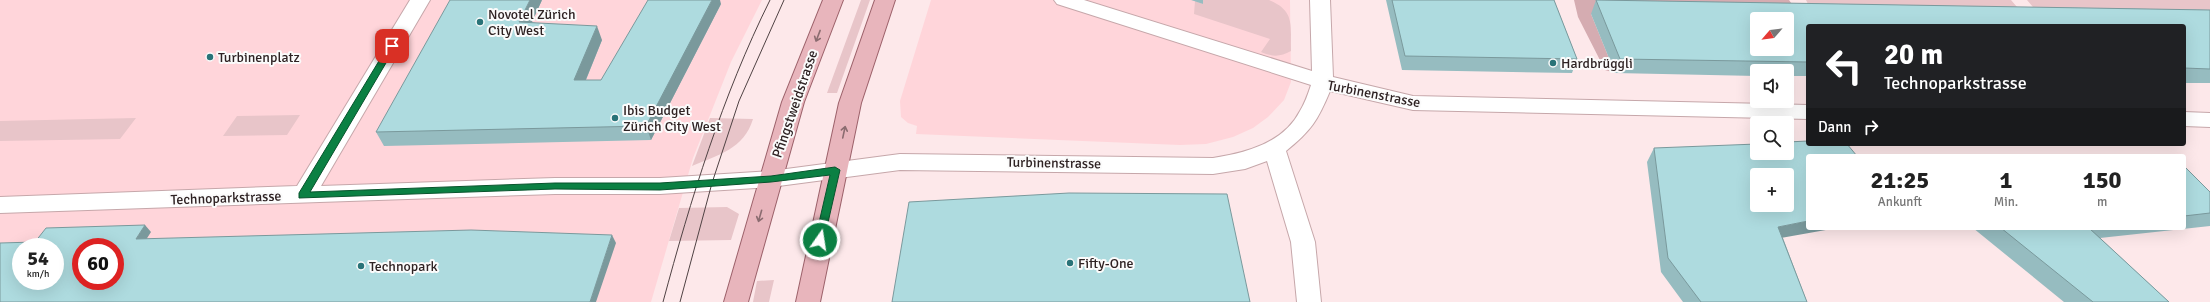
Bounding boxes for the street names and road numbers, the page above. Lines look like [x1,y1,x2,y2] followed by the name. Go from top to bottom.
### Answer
[769,48,821,160] street label: Pfingstweidstrasse
[1326,77,1422,111] street label: Turbinenstrasse
[1007,154,1101,172] street label: Turbinenstrasse
[170,188,282,208] street label: Technoparkstrasse

